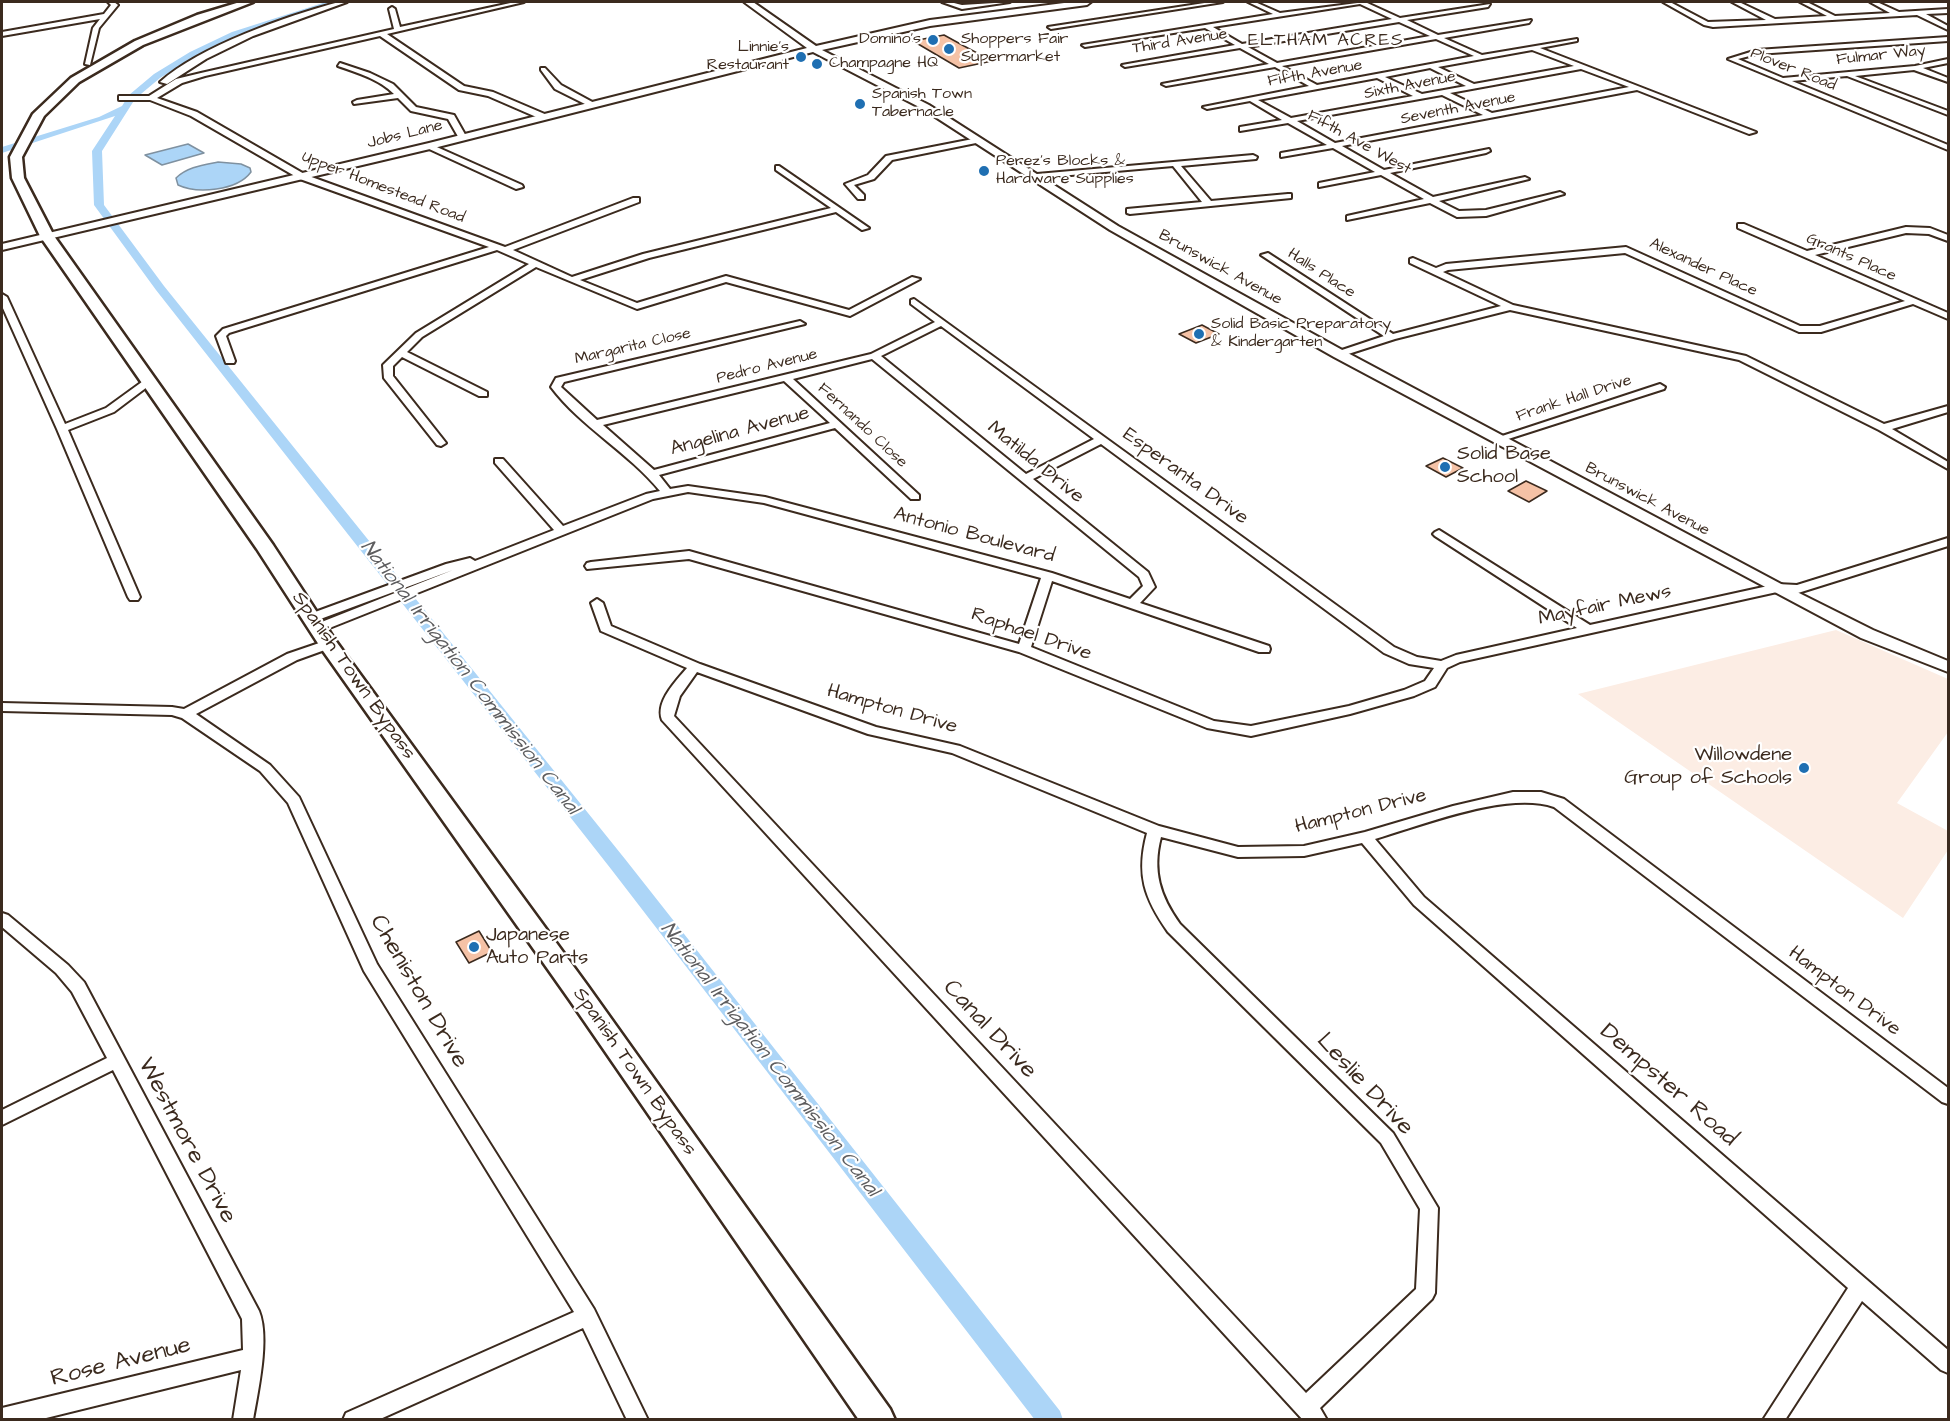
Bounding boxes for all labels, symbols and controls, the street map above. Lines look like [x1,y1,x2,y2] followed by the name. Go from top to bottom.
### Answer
[1131,25,1229,59] street label: Third Avenue
[859,30,921,50] place label: Domino's
[961,30,1068,68] place label: Shoppers Fair Supermarket
[1248,30,1404,52] district label: ELTHAM ACRES
[926,33,940,47] marker: Domino's
[707,38,789,76] place label: Linnie's Restaurant
[942,42,956,56] marker: Shoppers Fair Supermarket
[1835,42,1927,70] street label: Fulmar Way
[1747,44,1839,96] street label: Plover Road
[794,50,808,64] marker: Linnie's Restaurant
[829,54,938,74] place label: Champagne HQ
[1266,56,1364,92] street label: Fifth Avenue
[810,57,824,71] marker: Champagne HQ
[1363,68,1457,104] street label: Sixth Avenue
[872,85,972,123] place label: Spanish Town Tabernacle
[1399,88,1517,130] street label: Seventh Avenue
[853,97,867,111] marker: Spanish Town Tabernacle
[1304,107,1414,179] street label: Fifth Ave West
[365,116,445,154] street label: Jobs Lane
[299,148,467,228] street label: Upper Homestead Road
[996,152,1134,190] place label: Perez's Blocks & Hardware Supplies
[977,164,991,178] marker: Perez's Blocks & Hardware Supplies
[1155,226,1285,310] street label: Brunswick Avenue
[1803,230,1899,286] street label: Grants Place
[1646,235,1760,301] street label: Alexander Place
[1284,245,1358,303] street label: Halls Place
[1211,315,1391,353] place label: Solid Basic Preparatory & Kindergarten
[573,324,693,370] street label: Margarita Close
[1192,327,1206,341] marker: Solid Basic Preparatory & Kindergarten
[715,345,819,389] street label: Pedro Avenue
[1514,371,1634,427] street label: Frank Hall Drive
[813,379,911,473] street label: Fernando Close
[668,402,812,462] street label: Angelina Avenue
[982,417,1088,509] street label: Matilda Drive
[1117,423,1253,531] street label: Esperanta Drive
[1457,443,1551,490] place label: Solid Base School
[1582,459,1712,541] street label: Brunswick Avenue
[1438,460,1452,474] marker: Solid Base School
[891,503,1057,569] street label: Antonio Boulevard
[354,536,584,820] water label: National Irrigation Commission Canal
[1536,580,1674,632] street label: Mayfair Mews
[286,587,420,765] street label: Spanish Town Bypass
[968,603,1094,667] street label: Raphael Drive
[824,680,960,740] street label: Hampton Drive
[1624,744,1792,791] place label: Willowdene Group of Schools
[1797,761,1811,775] marker: Willowdene Group of Schools
[1293,784,1429,840] street label: Hampton Drive
[362,910,474,1074] street label: Cheniston Drive
[654,918,884,1202] water label: National Irrigation Commission Canal
[486,924,588,971] place label: Japanese Auto Parts
[467,940,481,954] marker: Japanese Auto Parts
[1783,942,1905,1042] street label: Hampton Drive
[936,975,1042,1085] street label: Canal Drive
[567,983,701,1161] street label: Spanish Town Bypass
[1593,1018,1743,1154] street label: Dempster Road
[1309,1028,1419,1142] street label: Leslie Drive
[130,1053,242,1229] street label: Westmore Drive
[48,1332,194,1394] street label: Rose Avenue

